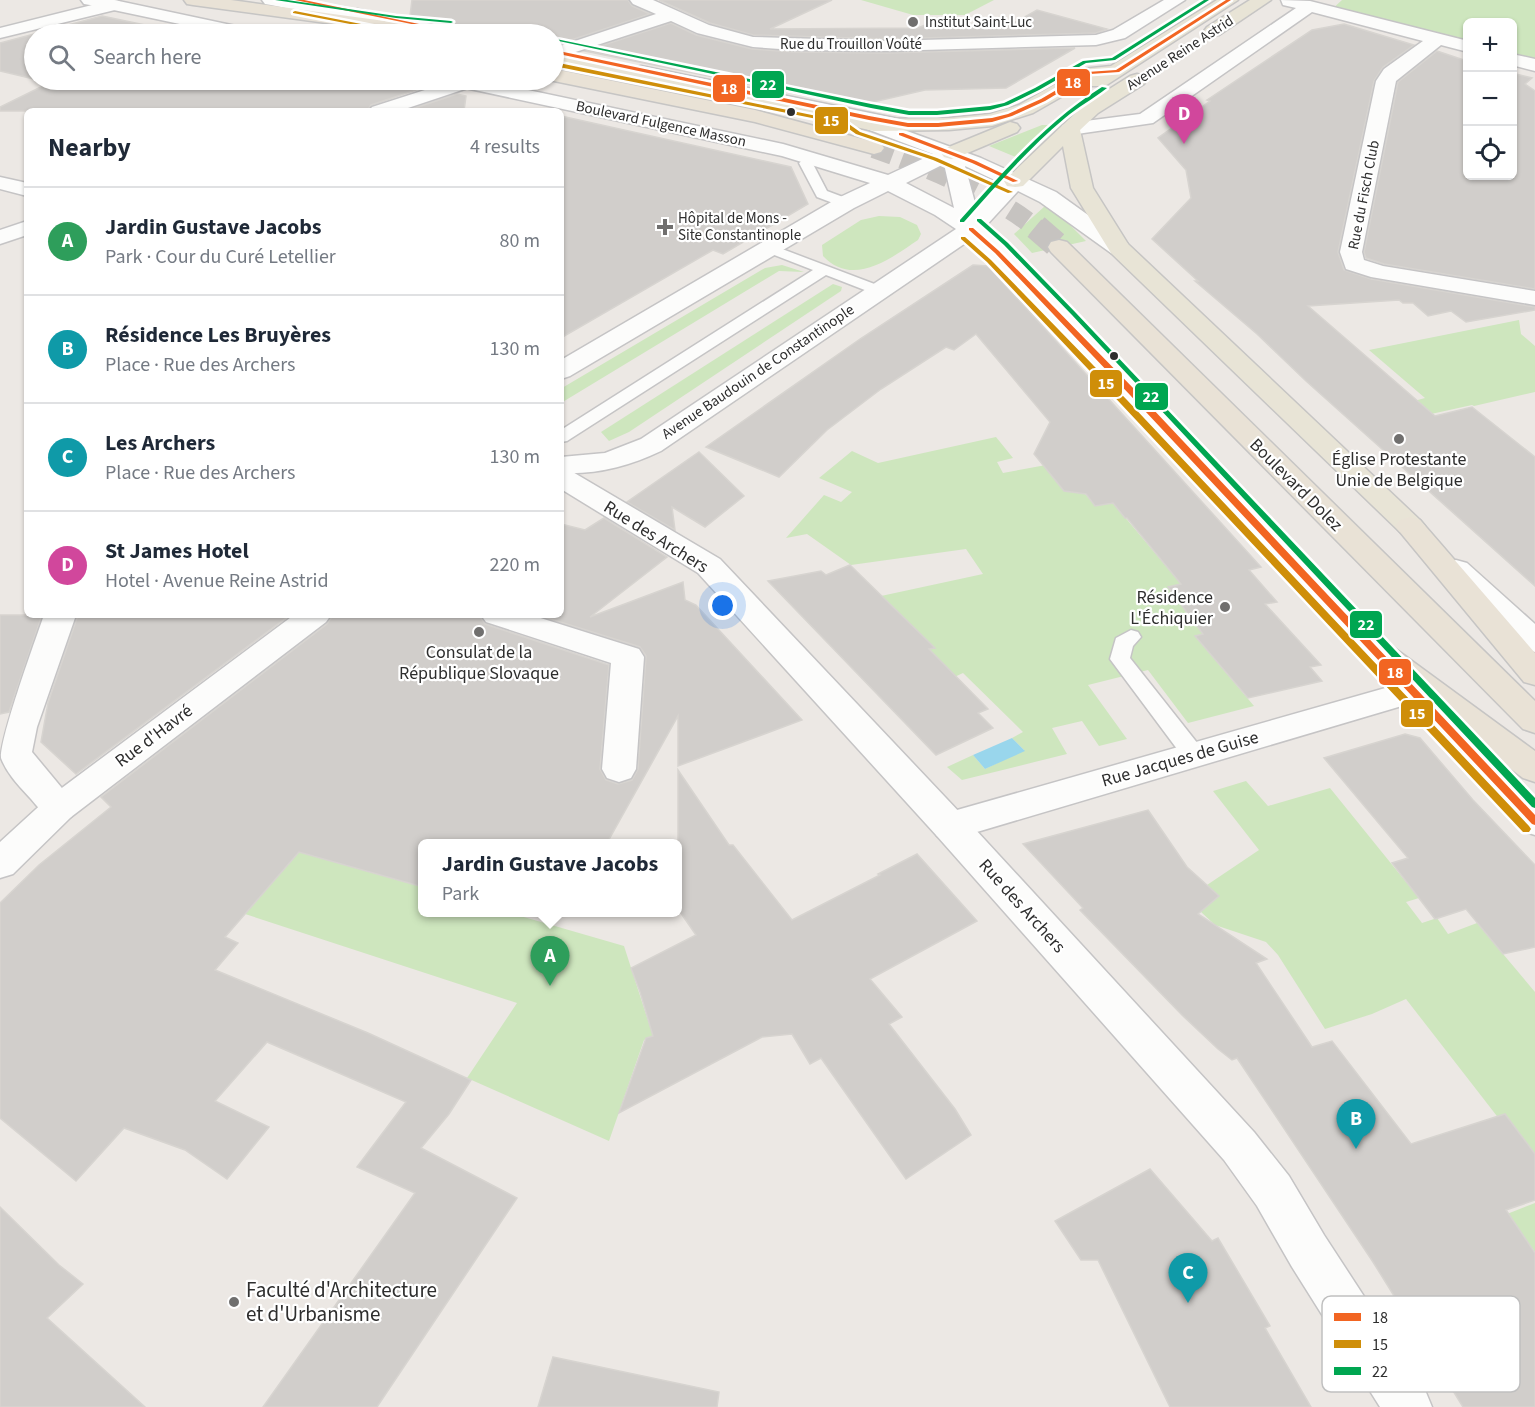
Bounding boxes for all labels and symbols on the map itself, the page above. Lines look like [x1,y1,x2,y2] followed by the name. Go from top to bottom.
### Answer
[1122,10,1238,96] street label: Avenue Reine Astrid
[925,12,1032,33] place label: Institut Saint-Luc
[906,15,920,29] marker: Institut Saint-Luc
[780,34,922,55] street label: Rue du Trouillon Voûté
[1056,68,1091,97] line badge: 18
[751,70,785,99] line badge: 22
[1065,72,1081,94] text: 18
[712,74,746,103] line badge: 18
[760,74,776,96] text: 22
[721,78,737,100] text: 18
[1164,94,1204,144] pin: D
[574,96,748,152] street label: Boulevard Fulgence Masson
[785,106,797,118] unlabelled marker
[814,106,849,135] line badge: 15
[823,110,839,132] text: 15
[1343,139,1385,251] street label: Rue du Fisch Club
[678,208,801,246] place label: Hôpital de Mons - Site Constantinople
[656,218,674,236] marker: Hôpital de Mons - Site Constantinople
[658,300,858,444] street label: Avenue Baudouin de Constantinople
[1108,350,1120,362] unlabelled marker
[1089,369,1123,398] line badge: 15
[1098,373,1114,395] text: 15
[1134,382,1169,411] line badge: 22
[1143,386,1159,408] text: 22
[1392,432,1406,446] marker: Église Protestante Unie de Belgique
[1244,433,1348,537] street label: Boulevard Dolez
[1332,447,1466,493] place label: Église Protestante Unie de Belgique
[599,495,713,579] street label: Rue des Archers
[1130,585,1214,631] place label: Résidence L'Échiquier
[708,591,737,620] your location
[1218,600,1232,614] marker: Résidence L'Échiquier
[1349,610,1383,639] line badge: 22
[1358,614,1374,636] text: 22
[472,625,486,639] marker: Consulat de la République Slovaque
[399,640,559,686] place label: Consulat de la République Slovaque
[1378,658,1412,686] line badge: 18
[1387,662,1403,684] text: 18
[110,699,198,773] street label: Rue d'Havré
[1400,699,1434,728] line badge: 15
[1409,703,1425,725] text: 15
[1099,725,1261,793] street label: Rue Jacques de Guise
[973,853,1071,959] street label: Rue des Archers
[530,936,570,986] pin: A
[1336,1100,1376,1149] pin: B
[1168,1254,1208,1303] pin: C
[246,1275,437,1329] place label: Faculté d'Architecture et d'Urbanisme
[227,1295,241,1309] marker: Faculté d'Architecture et d'Urbanisme
[1322,1296,1520,1392] legend
[1372,1307,1388,1329] text: 18
[1372,1334,1388,1356] text: 15
[1372,1361,1388,1383] text: 22

